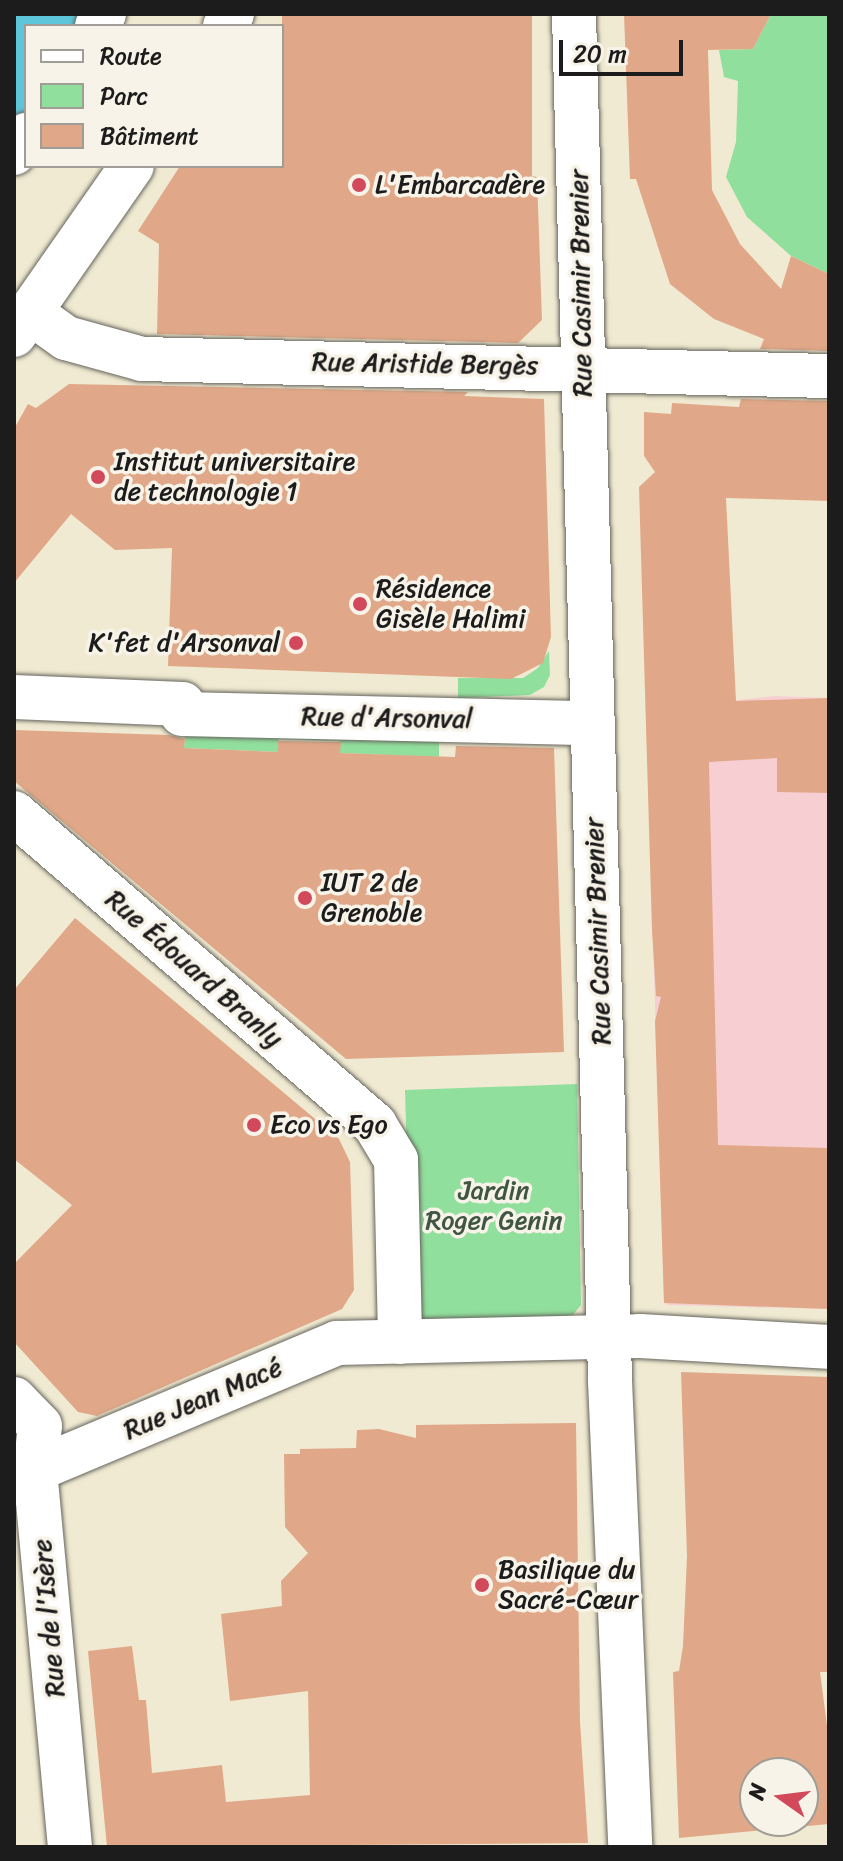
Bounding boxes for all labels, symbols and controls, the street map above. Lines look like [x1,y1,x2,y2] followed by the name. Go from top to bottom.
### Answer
[24,24,284,168] legend
[563,24,687,74] scale bar
[573,33,627,75] text: 20 m
[100,35,162,77] text: Route
[100,75,148,117] text: Parc
[100,115,199,157] text: Bâtiment
[375,169,545,201] place label: L'Embarcadère
[563,169,599,397] street label: Rue Casimir Brenier
[350,176,368,194] marker: L'Embarcadère
[312,346,538,382] street label: Rue Aristide Bergès
[114,446,357,508] place label: Institut universitaire de technologie 1
[89,468,107,486] marker: Institut universitaire de technologie 1
[376,573,525,634] place label: Résidence Gisèle Halimi
[351,595,369,613] marker: Résidence Gisèle Halimi
[90,627,280,659] place label: K'fet d'Arsonval
[287,634,305,652] marker: K'fet d'Arsonval
[301,701,473,735] street label: Rue d'Arsonval
[578,817,618,1045] street label: Rue Casimir Brenier
[321,867,422,928] place label: IUT 2 de Grenoble
[99,884,289,1054] street label: Rue Édouard Branly
[296,889,314,907] marker: IUT 2 de Grenoble
[270,1109,389,1141] place label: Eco vs Ego
[245,1116,263,1134] marker: Eco vs Ego
[425,1175,563,1236] park label: Jardin Roger Genin
[119,1351,287,1447] street label: Rue Jean Macé
[26,1537,72,1699] street label: Rue de l'Isère
[498,1554,638,1616] place label: Basilique du Sacré-Cœur
[473,1576,491,1594] marker: Basilique du Sacré-Cœur
[739,1757,819,1837] north arrow
[736,1779,778,1804] text: N

